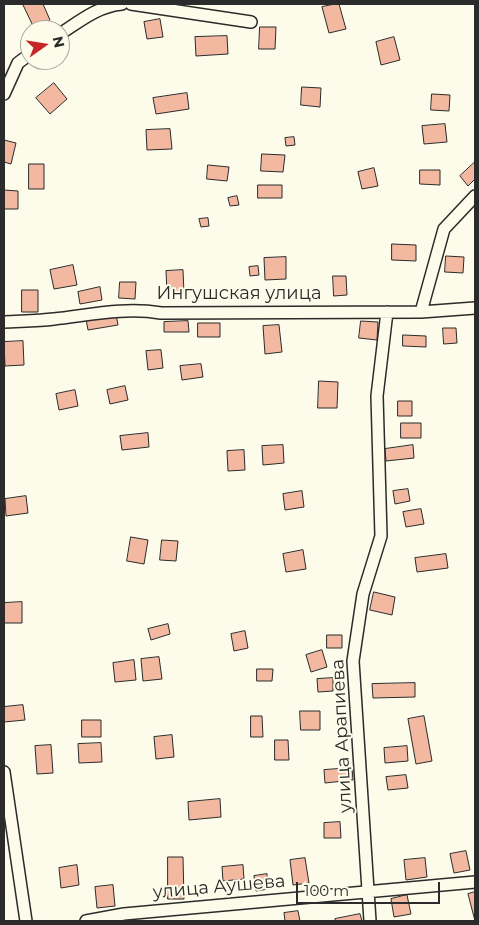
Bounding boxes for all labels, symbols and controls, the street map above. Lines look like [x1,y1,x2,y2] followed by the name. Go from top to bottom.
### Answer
[20,20,70,70] north arrow
[49,34,69,49] text: N
[156,283,322,305] street label: Ингушская улица
[327,658,357,814] street label: улица Арапиева
[152,870,286,904] street label: улица Аушева
[299,872,443,904] scale bar
[304,881,349,900] text: 100 m

